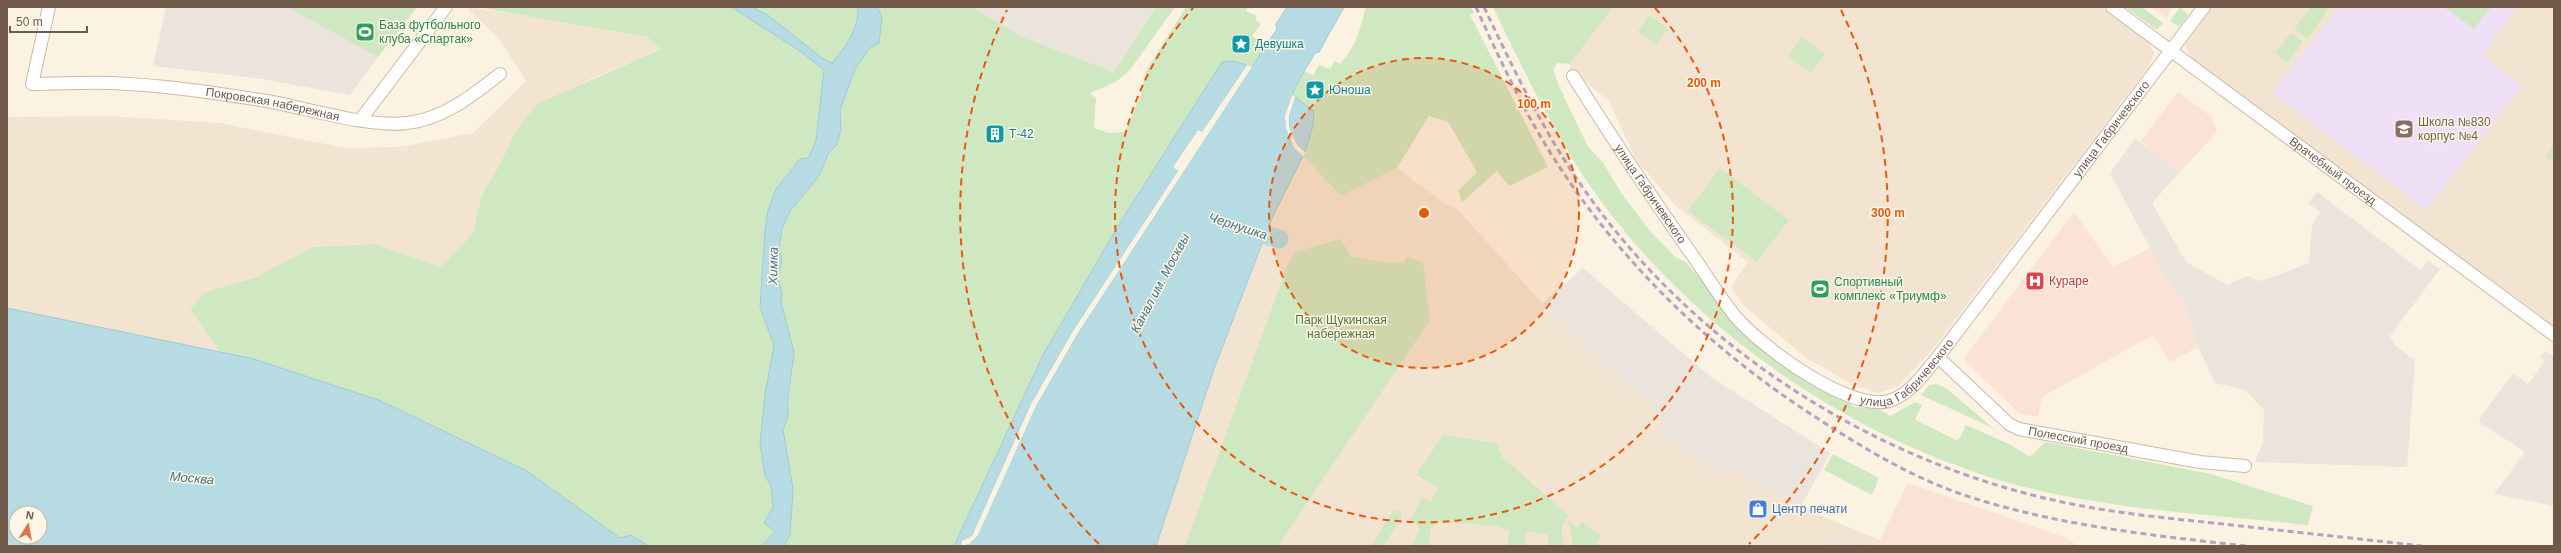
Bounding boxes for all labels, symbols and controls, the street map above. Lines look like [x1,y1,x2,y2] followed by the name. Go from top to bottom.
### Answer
[10,8,87,34] scale bar
[16,15,43,29] text: 50 m
[379,18,481,46] place label: База футбольного клуба «Спартак»
[354,21,376,43] sports icon: База футбольного клуба «Спартак»
[1230,33,1252,55] place icon: Девушка
[1255,37,1304,51] place label: Девушка
[1687,76,1721,90] text: 200 m
[2070,78,2153,180] street label: улица Габричевского
[1304,79,1326,101] place icon: Юноша
[1329,83,1371,97] place label: Юноша
[205,85,341,124] street label: Покровская набережная
[1517,97,1551,111] text: 100 m
[2418,115,2491,143] place label: Школа №830 корпус №4
[2393,118,2415,140] school or university icon: Школа №830 корпус №4
[984,123,1006,145] building icon: Т-42
[1009,127,1034,141] place label: Т-42
[2287,134,2379,208] street label: Врачебный проезд
[1612,142,1689,247] street label: улица Габричевского
[1417,206,1431,220] centre of rings
[1871,206,1905,220] text: 300 m
[1207,209,1269,243] water label: Чернушка
[1127,230,1193,335] water label: Канал им. Москвы
[765,247,781,286] water label: Химка
[2024,270,2046,292] hospital icon: Кураре
[2049,274,2089,288] place label: Кураре
[1834,275,1947,303] place label: Спортивный комплекс «Триумф»
[1809,278,1831,300] sports icon: Спортивный комплекс «Триумф»
[1295,313,1387,341] park label: Парк Щукинская набережная
[1858,336,1957,409] street label: улица Габричевского
[2027,424,2129,456] street label: Полесский проезд
[169,469,215,487] water label: Москва
[1747,498,1769,520] shop icon: Центр печати
[1772,502,1847,516] place label: Центр печати
[8,505,48,545] north arrow
[25,509,35,522] text: N

